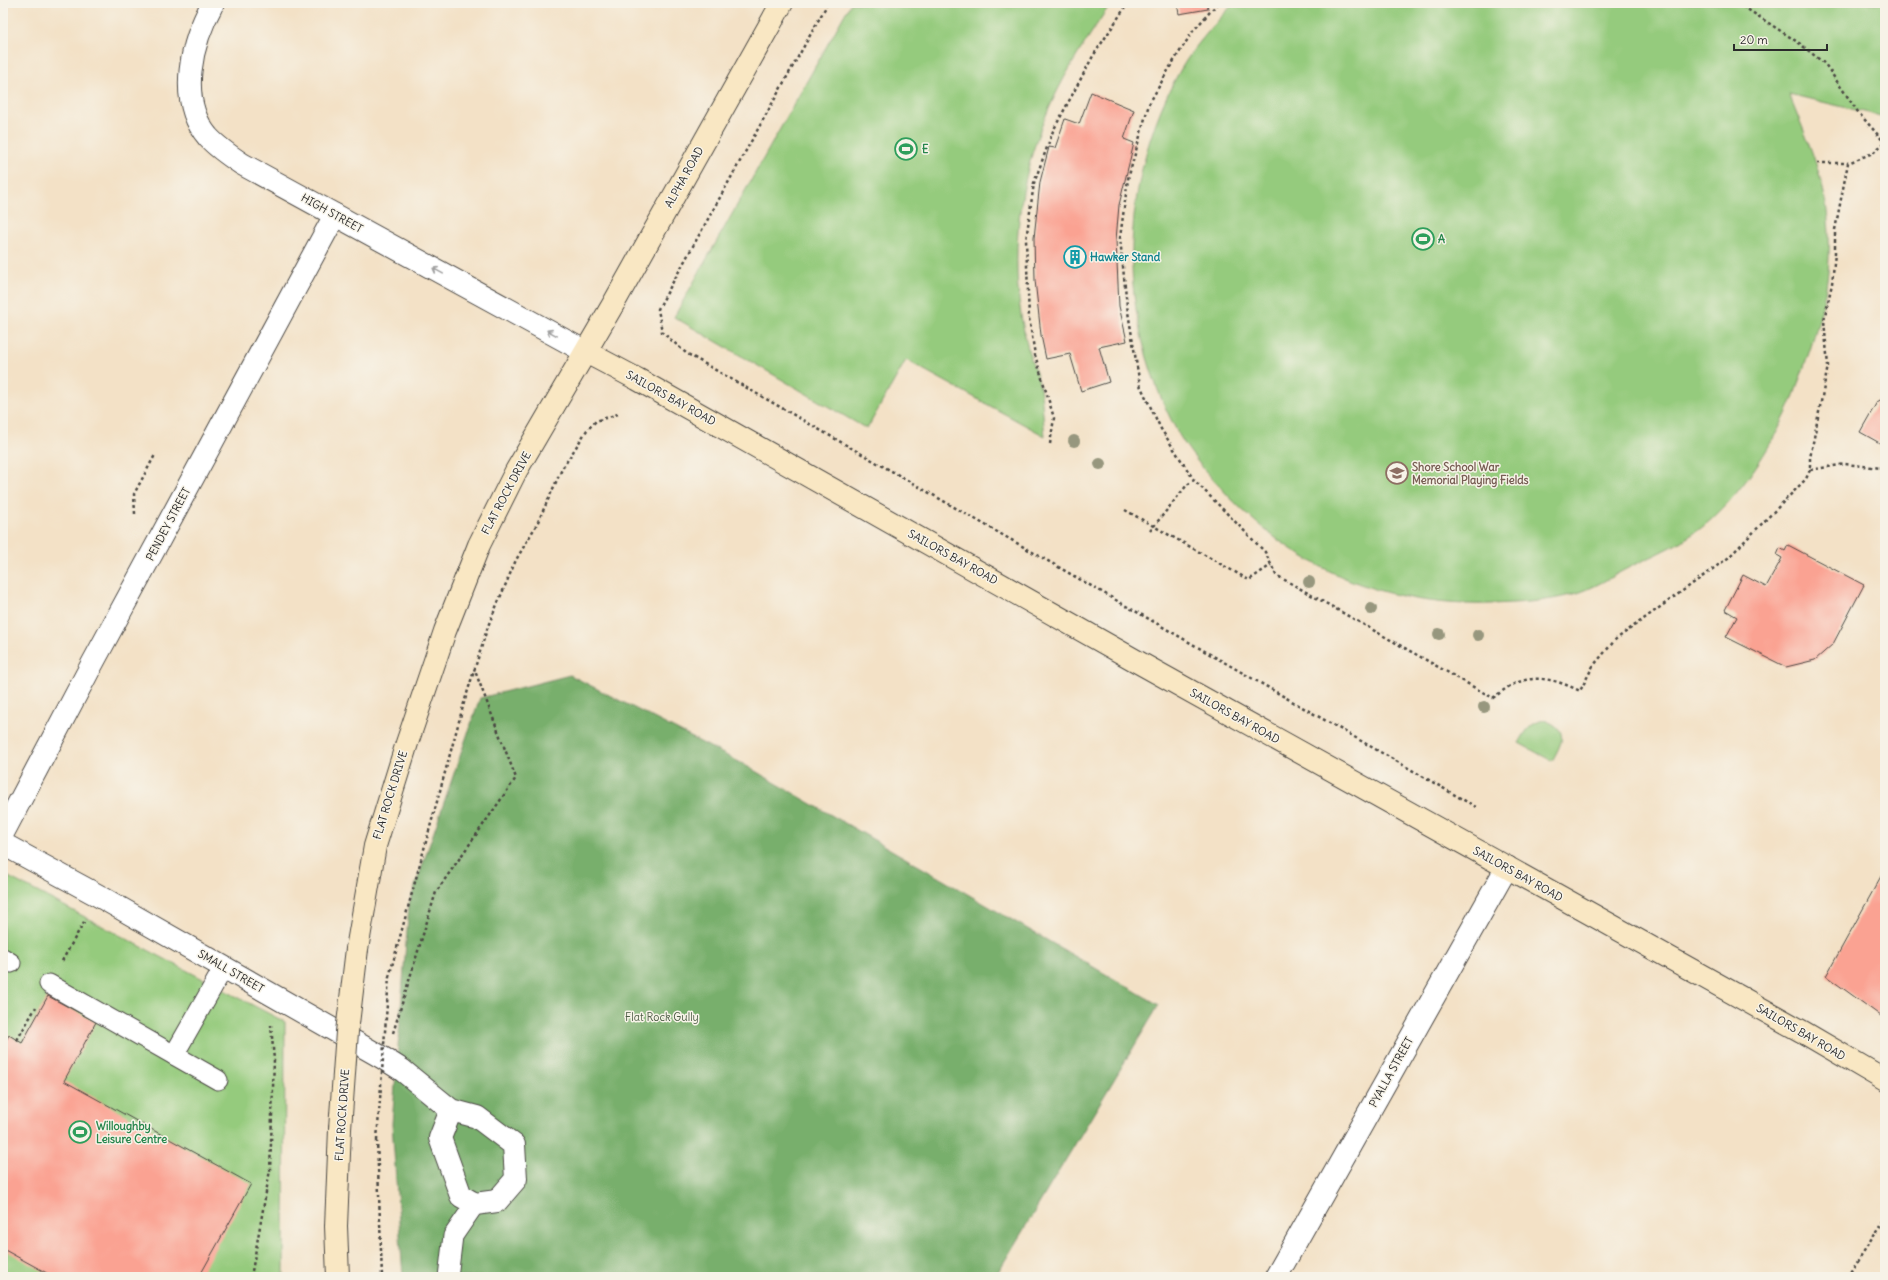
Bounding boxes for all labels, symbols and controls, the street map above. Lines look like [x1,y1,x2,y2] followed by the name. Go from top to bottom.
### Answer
[1734,26,1827,52] scale bar
[1740,32,1768,47] text: 20 m
[893,136,919,162] sports icon: E
[922,142,929,156] place label: E
[662,144,707,210] street label: ALPHA ROAD
[299,190,366,236] street label: HIGH STREET
[1410,226,1436,252] sports icon: A
[1438,232,1445,246] place label: A
[1062,244,1088,270] building icon: Hawker Stand
[1090,250,1161,264] place label: Hawker Stand
[432,266,444,274] one-way arrow
[546,329,558,336] one-way arrow
[624,367,719,429] street label: SAILORS BAY ROAD
[478,449,534,537] street label: FLAT ROCK DRIVE
[1384,460,1410,486] school or university icon: Shore School War Memorial Playing Fields
[1412,460,1529,488] place label: Shore School War Memorial Playing Fields
[143,485,193,563] street label: PENDEY STREET
[906,526,1001,588] street label: SAILORS BAY ROAD
[1188,685,1283,747] street label: SAILORS BAY ROAD
[370,749,410,841] street label: FLAT ROCK DRIVE
[1471,843,1566,905] street label: SAILORS BAY ROAD
[195,946,267,996] street label: SMALL STREET
[1754,1001,1848,1063] street label: SAILORS BAY ROAD
[625,1010,699,1024] park label: Flat Rock Gully
[1366,1034,1416,1110] street label: PYALLA STREET
[332,1069,352,1161] street label: FLAT ROCK DRIVE
[67,1119,93,1145] sports icon: Willoughby Leisure Centre
[96,1119,167,1146] place label: Willoughby Leisure Centre

